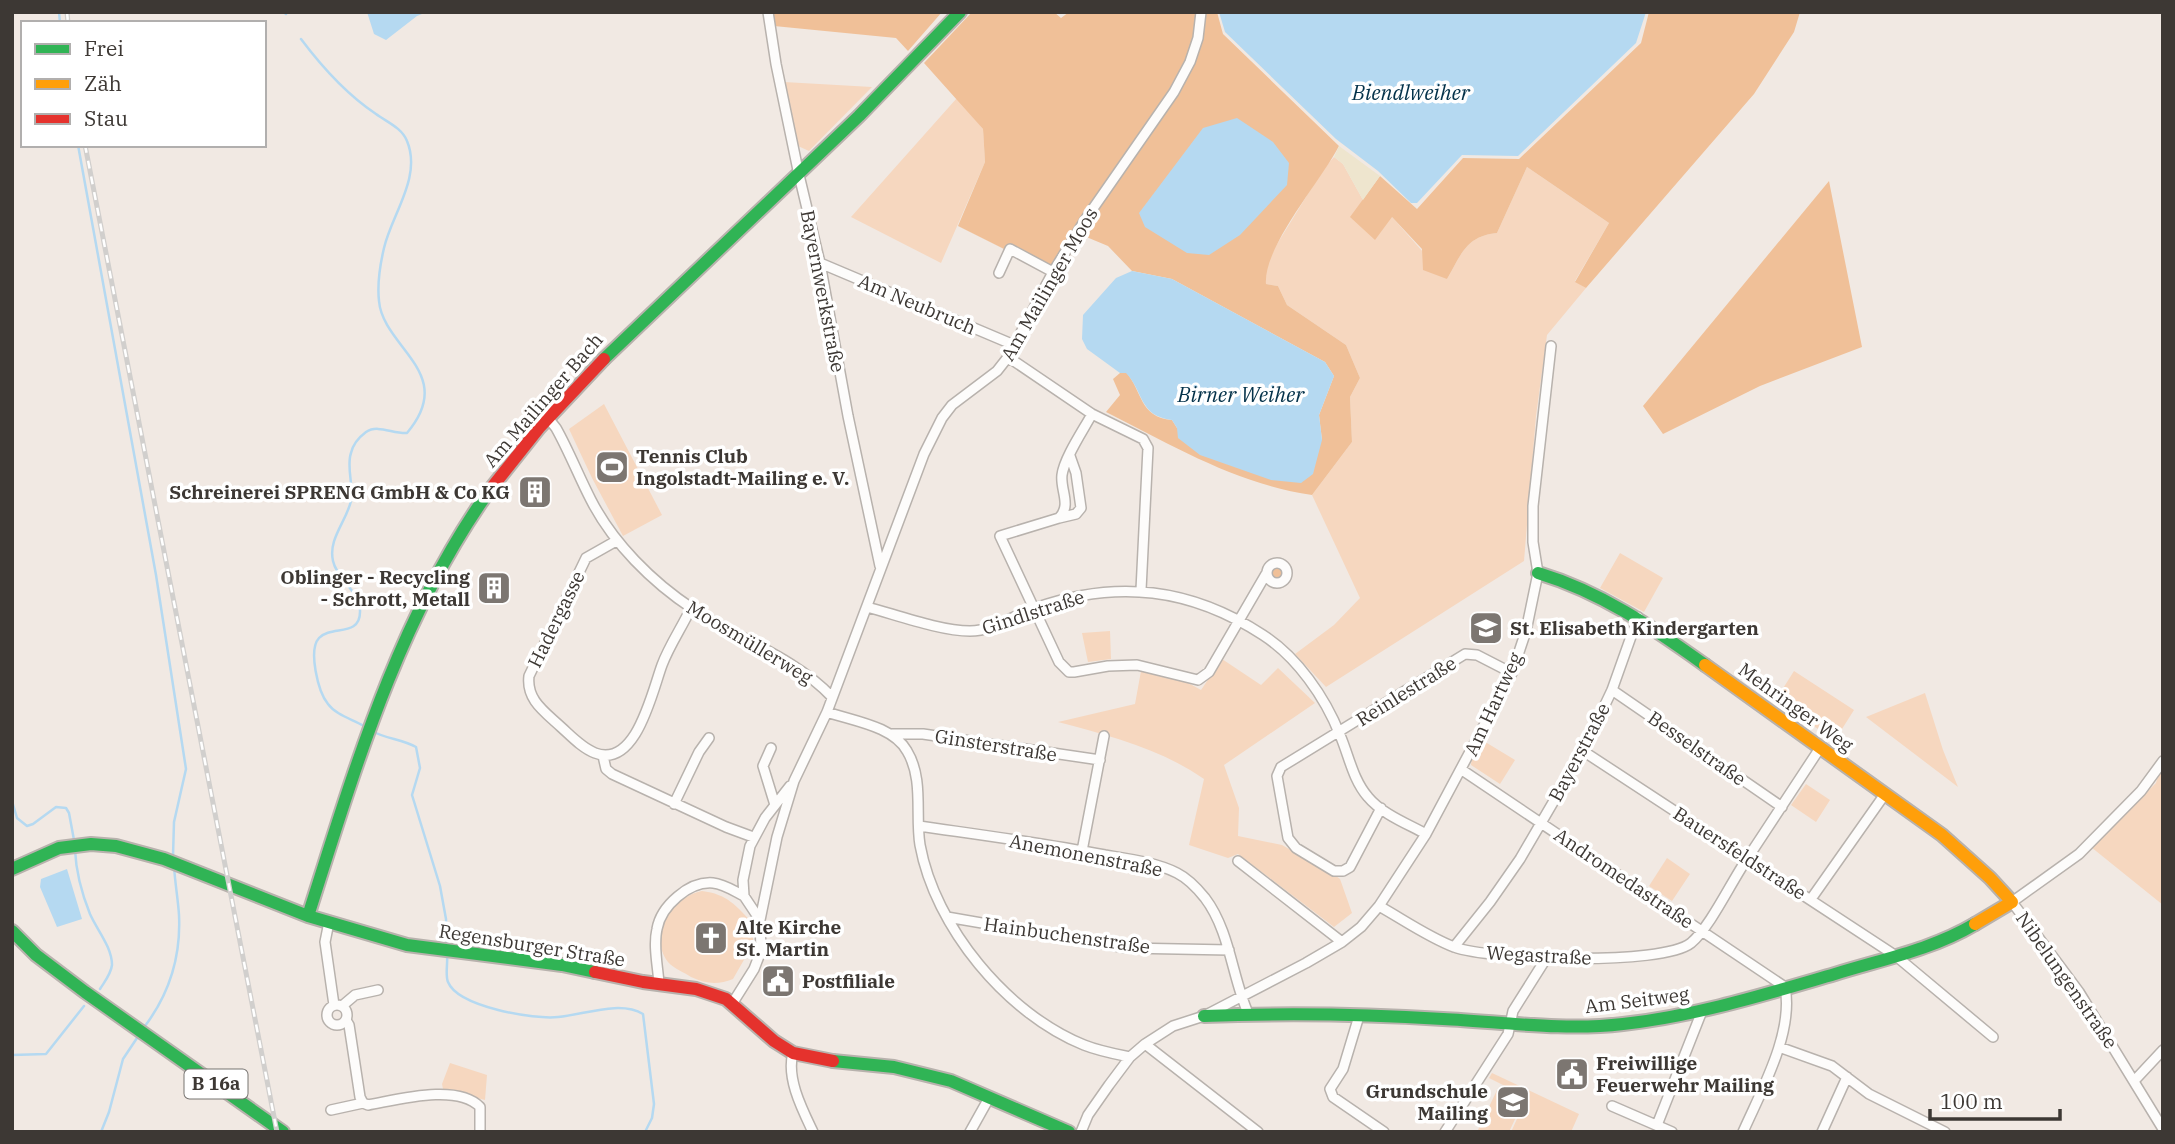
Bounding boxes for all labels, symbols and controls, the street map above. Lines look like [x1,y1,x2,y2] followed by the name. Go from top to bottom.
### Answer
[21,21,266,147] legend
[84,34,124,62] text: Frei
[84,69,122,97] text: Zäh
[1351,78,1471,106] water label: Biendlweiher
[84,104,128,132] text: Stau
[995,203,1103,365] street label: Am Mailinger Moos
[796,208,850,374] street label: Bayernwerkstraße
[854,268,980,340] street label: Am Neubruch
[478,328,608,472] street label: Am Mailinger Bach
[1176,380,1305,408] water label: Birner Weiher
[636,444,849,490] place label: Tennis Club Ingolstadt-Mailing e. V.
[593,448,631,486] sports icon: Tennis Club Ingolstadt-Mailing e. V.
[516,473,554,511] building icon: Schreinerei SPRENG GmbH & Co KG
[169,480,510,504] place label: Schreinerei SPRENG GmbH & Co KG
[280,565,470,611] place label: Oblinger - Recycling - Schrott, Metall
[522,567,590,671] street label: Hadergasse
[475,569,513,607] building icon: Oblinger - Recycling - Schrott, Metall
[979,584,1087,640] street label: Gindlstraße
[683,595,818,689] street label: Moosmüllerweg
[1467,609,1505,647] school or university icon: St. Elisabeth Kindergarten
[1510,616,1759,640] place label: St. Elisabeth Kindergarten
[1459,648,1528,760] street label: Am Hartweg
[1351,651,1461,731] street label: Reinlestraße
[1734,657,1859,757] street label: Mehringer Weg
[1543,698,1615,806] street label: Bayerstraße
[1643,705,1751,791] street label: Besselstraße
[933,724,1059,766] street label: Ginsterstraße
[1669,801,1811,905] street label: Bauersfeldstraße
[1550,822,1698,934] street label: Andromedastraße
[1007,828,1165,882] street label: Anemonenstraße
[2011,907,2123,1053] street label: Nibelungenstraße
[982,911,1152,959] street label: Hainbuchenstraße
[736,915,842,961] place label: Alte Kirche St. Martin
[437,918,627,972] street label: Regensburger Straße
[692,919,730,957] church icon: Alte Kirche St. Martin
[1486,940,1592,970] street label: Wegastraße
[759,962,797,1000] public building icon: Postfiliale
[802,969,895,993] place label: Postfiliale
[1584,982,1691,1018] street label: Am Seitweg
[1596,1051,1774,1097] place label: Freiwillige Feuerwehr Mailing
[1553,1055,1591,1093] public building icon: Freiwillige Feuerwehr Mailing
[184,1070,248,1098] road number: B 16a
[1930,1078,2060,1122] scale bar
[1365,1079,1488,1125] place label: Grundschule Mailing
[1494,1083,1532,1121] school or university icon: Grundschule Mailing
[1940,1087,2003,1115] text: 100 m

